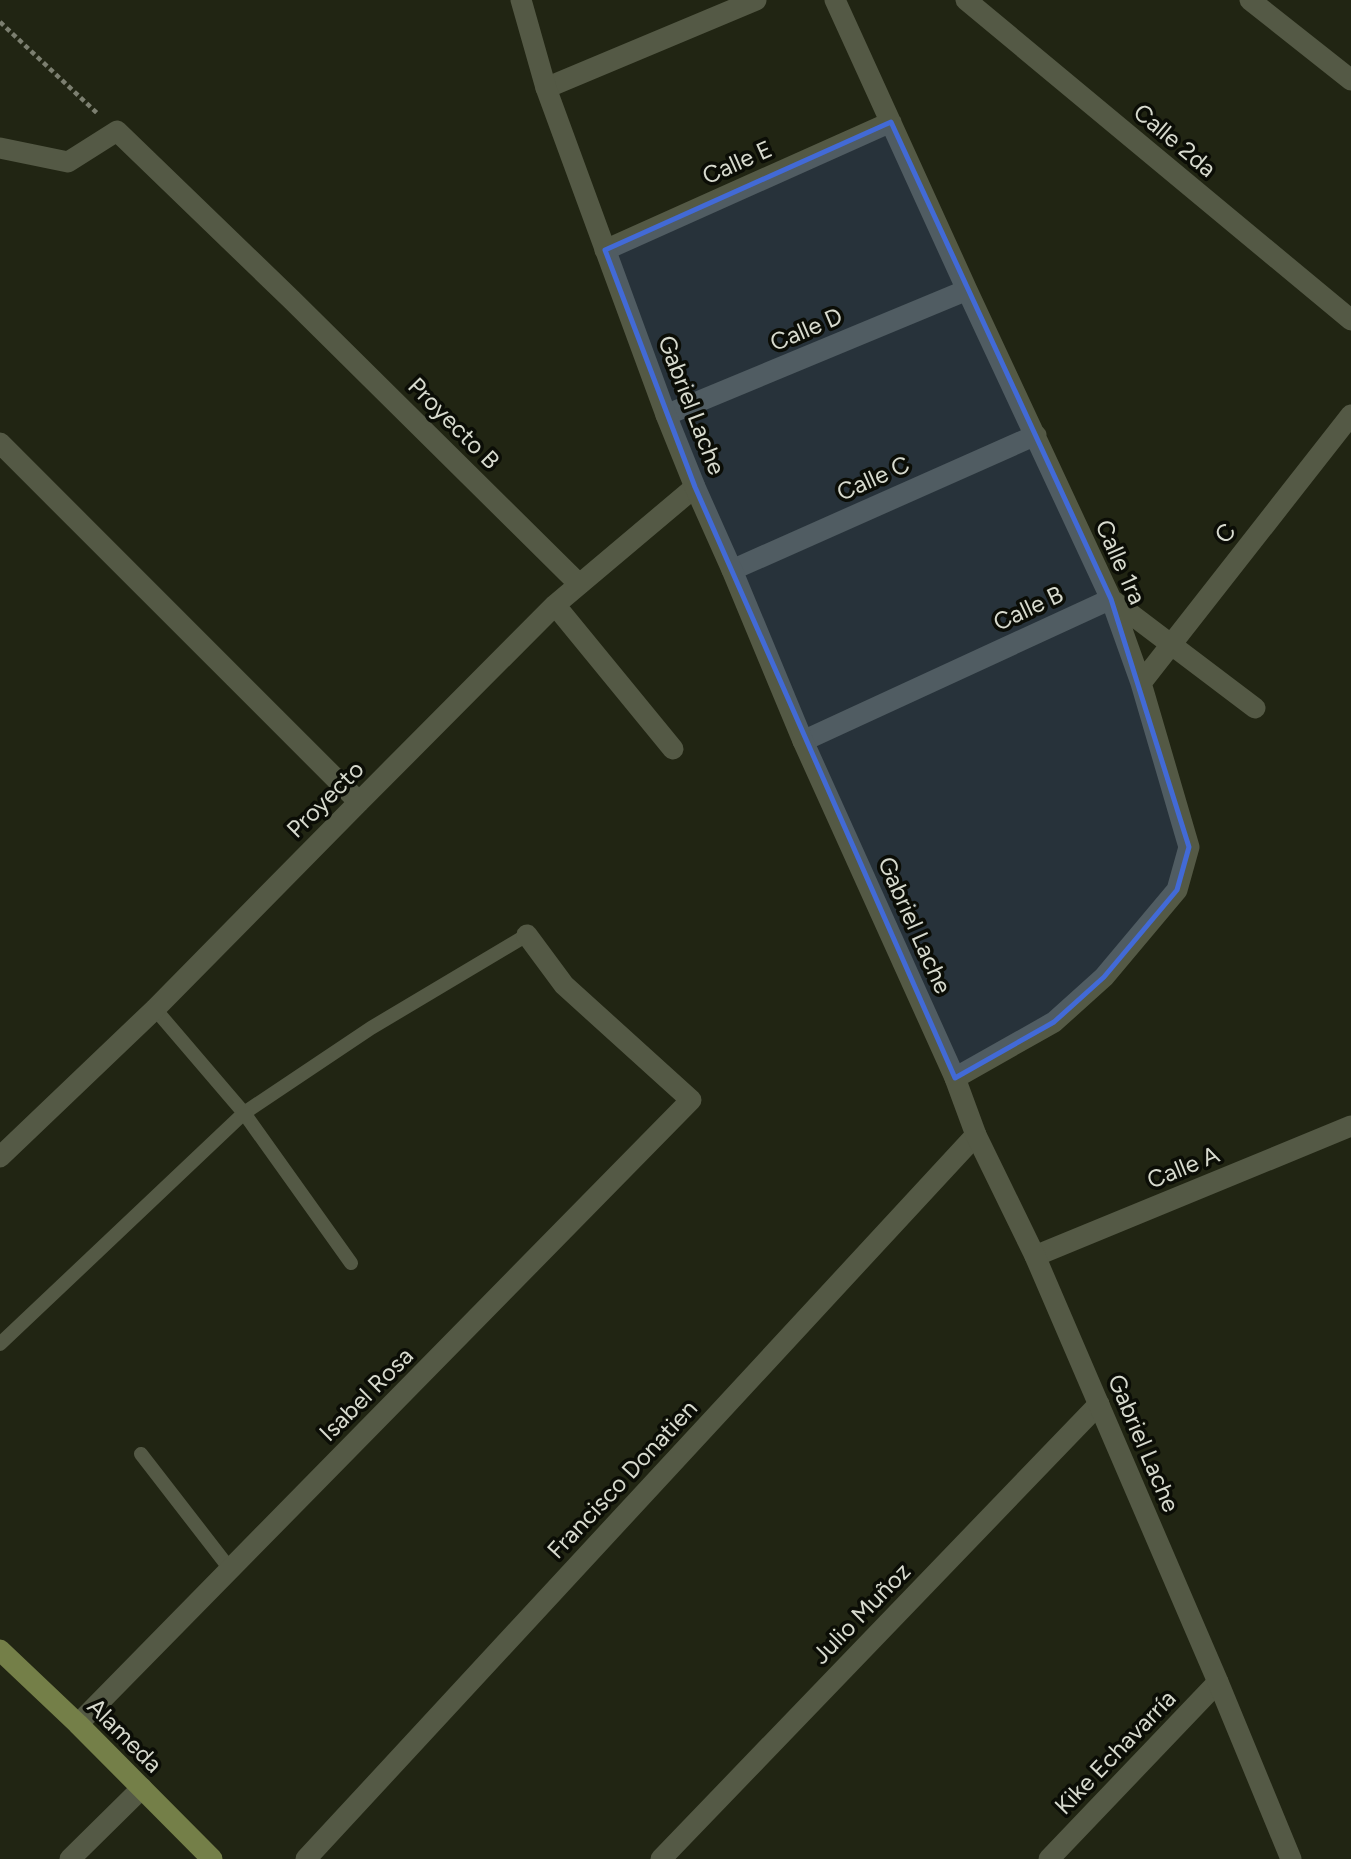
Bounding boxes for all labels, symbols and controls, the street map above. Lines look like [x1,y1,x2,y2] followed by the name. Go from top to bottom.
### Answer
[1128,97,1222,183] street label: Calle 2da
[698,134,776,190] street label: Calle E
[766,301,846,357] street label: Calle D
[652,331,732,479] street label: Gabriel Lache
[402,371,506,475] street label: Proyecto B
[832,449,914,507] street label: Calle C
[1090,515,1152,609] street label: Calle 1ra
[1208,517,1242,549] street label: C
[988,579,1068,637] street label: Calle B
[280,754,370,844] street label: Proyecto
[872,852,958,998] street label: Gabriel Lache
[1143,1139,1224,1195] street label: Calle A
[313,1341,419,1447] street label: Isabel Rosa
[1102,1370,1186,1516] street label: Gabriel Lache
[541,1394,703,1564] street label: Francisco Donatien
[806,1556,916,1670] street label: Julio Muñoz
[1048,1684,1182,1820] street label: Kike Echavarría
[82,1692,168,1778] street label: Alameda

